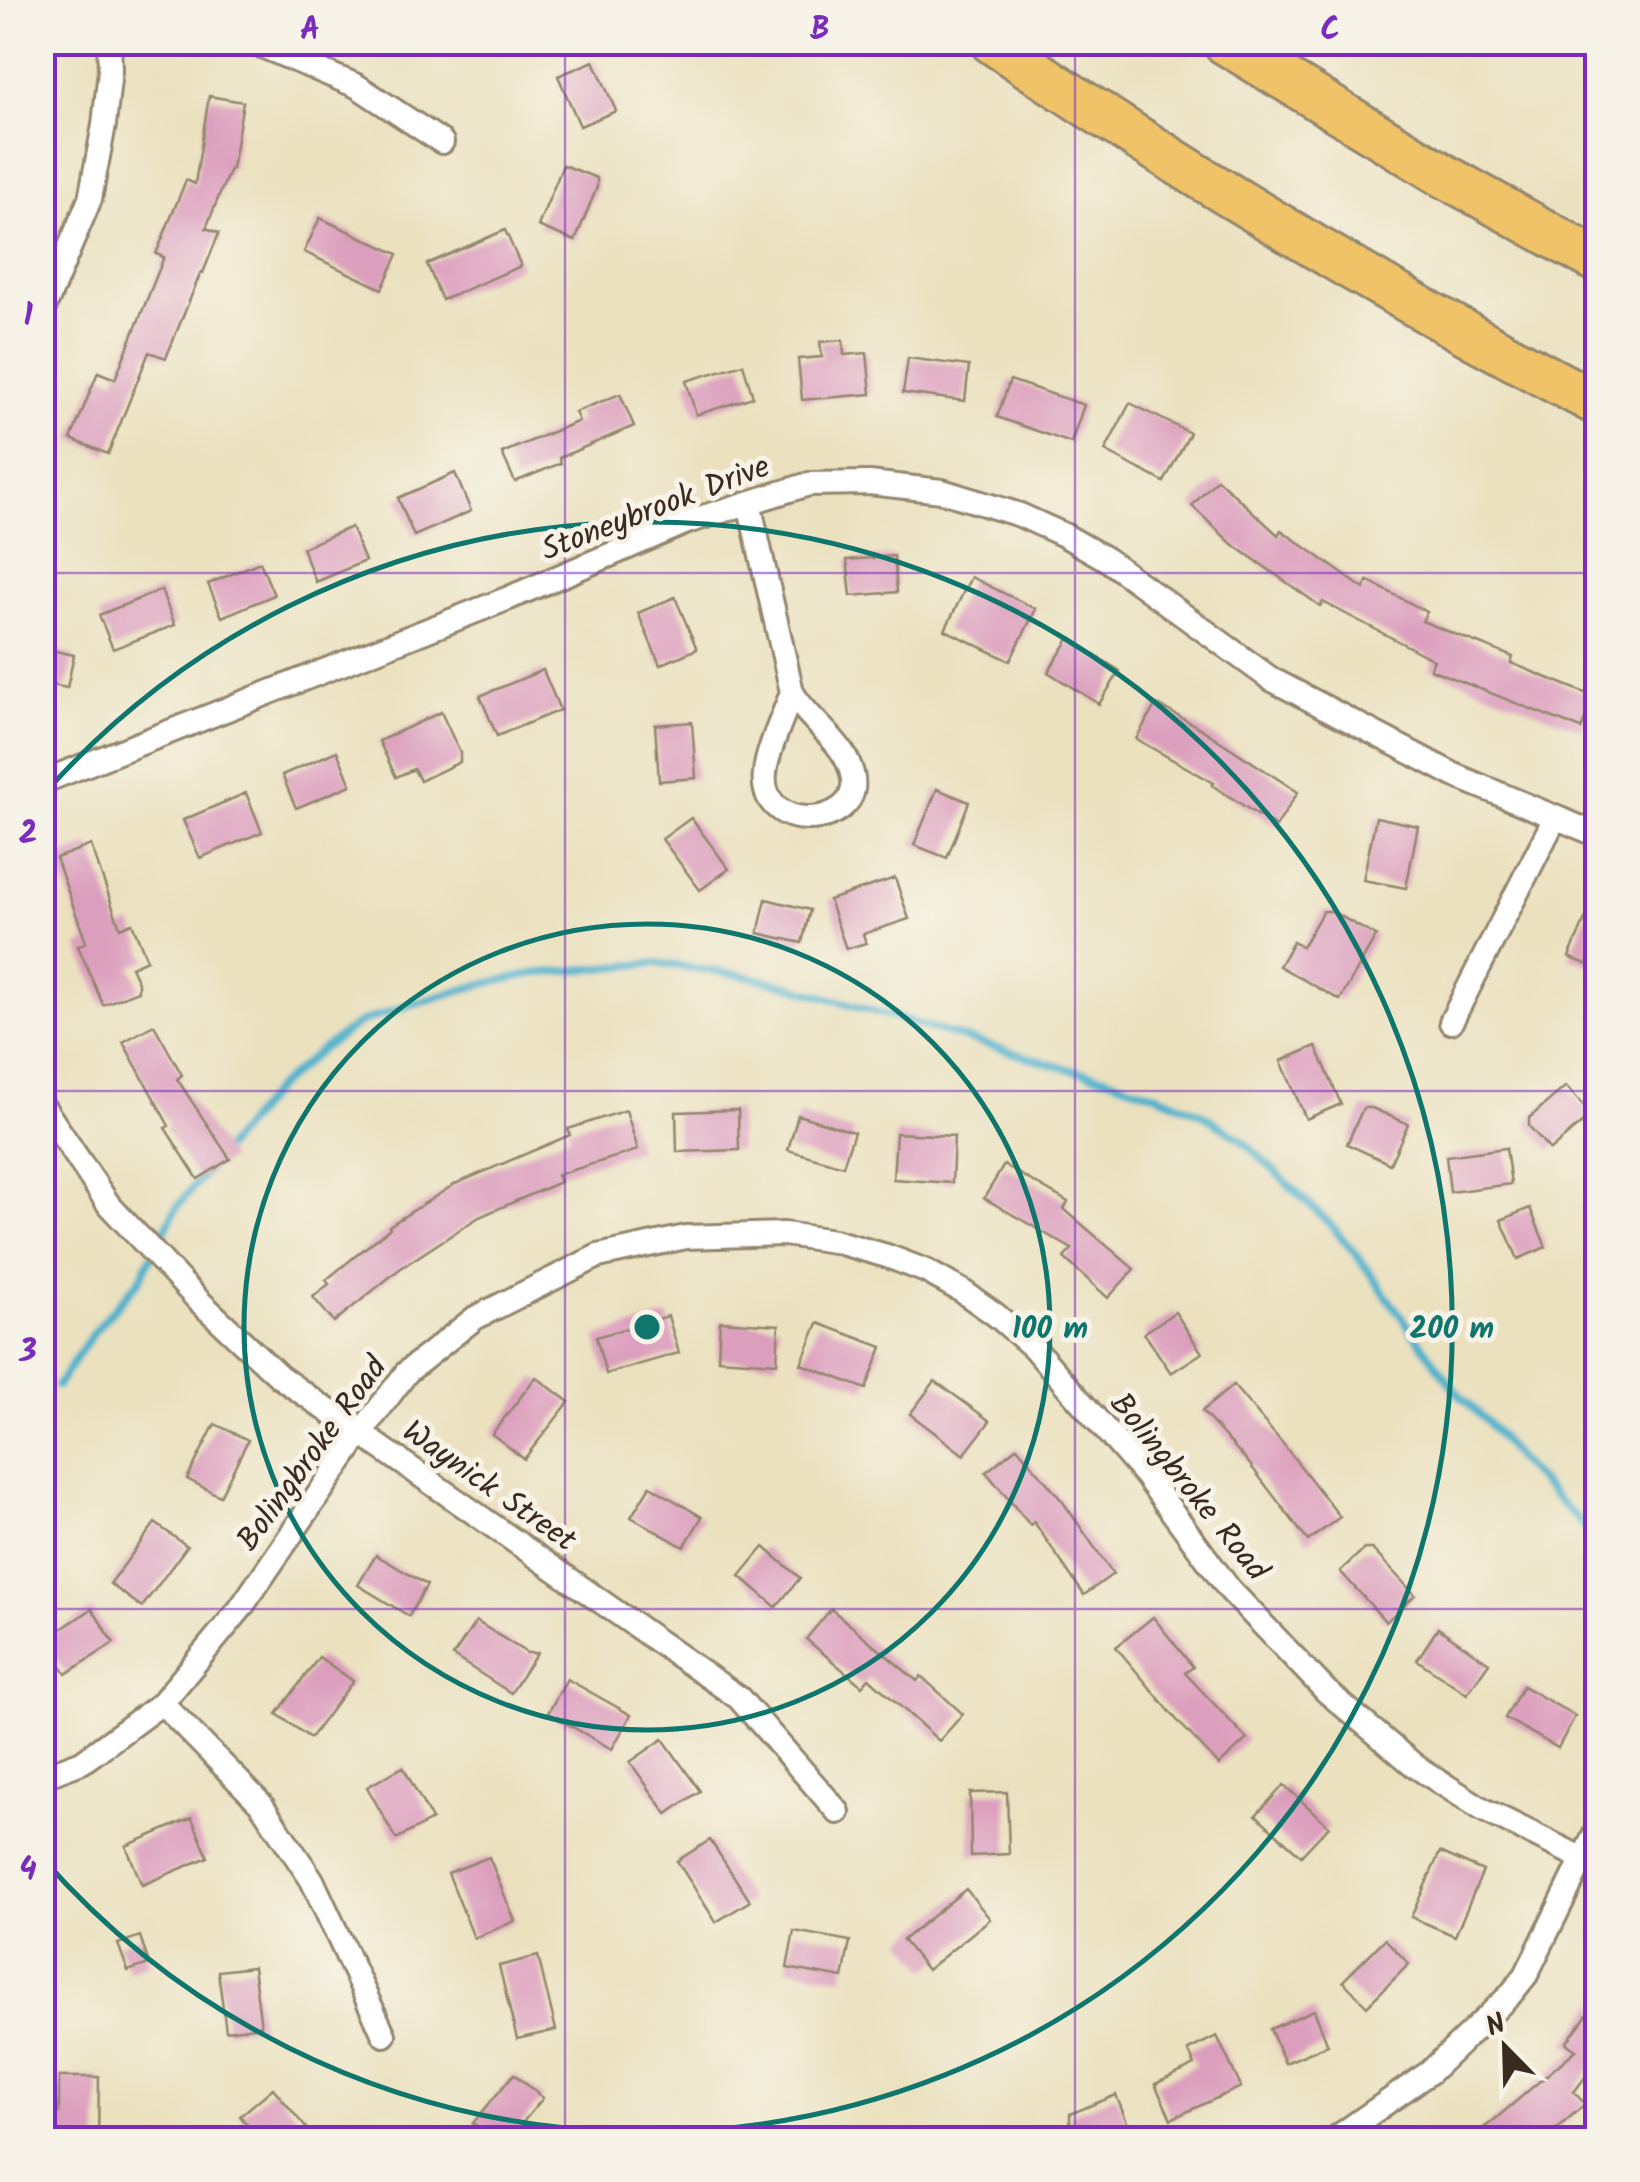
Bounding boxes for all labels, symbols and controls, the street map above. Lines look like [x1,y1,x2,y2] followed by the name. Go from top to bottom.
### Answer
[300,5,320,56] text: A
[810,5,830,56] text: B
[1320,5,1340,56] text: C
[23,291,33,342] text: 1
[534,442,778,576] street label: Stoneybrook Drive
[19,809,37,860] text: 2
[1012,1306,1088,1354] text: 100 m
[1410,1306,1494,1354] text: 200 m
[629,1309,665,1345] centre of rings
[18,1327,37,1378] text: 3
[225,1345,402,1563] street label: Bolingbroke Road
[1096,1382,1281,1594] street label: Bolingbroke Road
[391,1408,587,1566] street label: Waynick Street
[19,1845,37,1896] text: 4
[1455,1997,1555,2097] north arrow
[1479,2002,1513,2050] text: N

